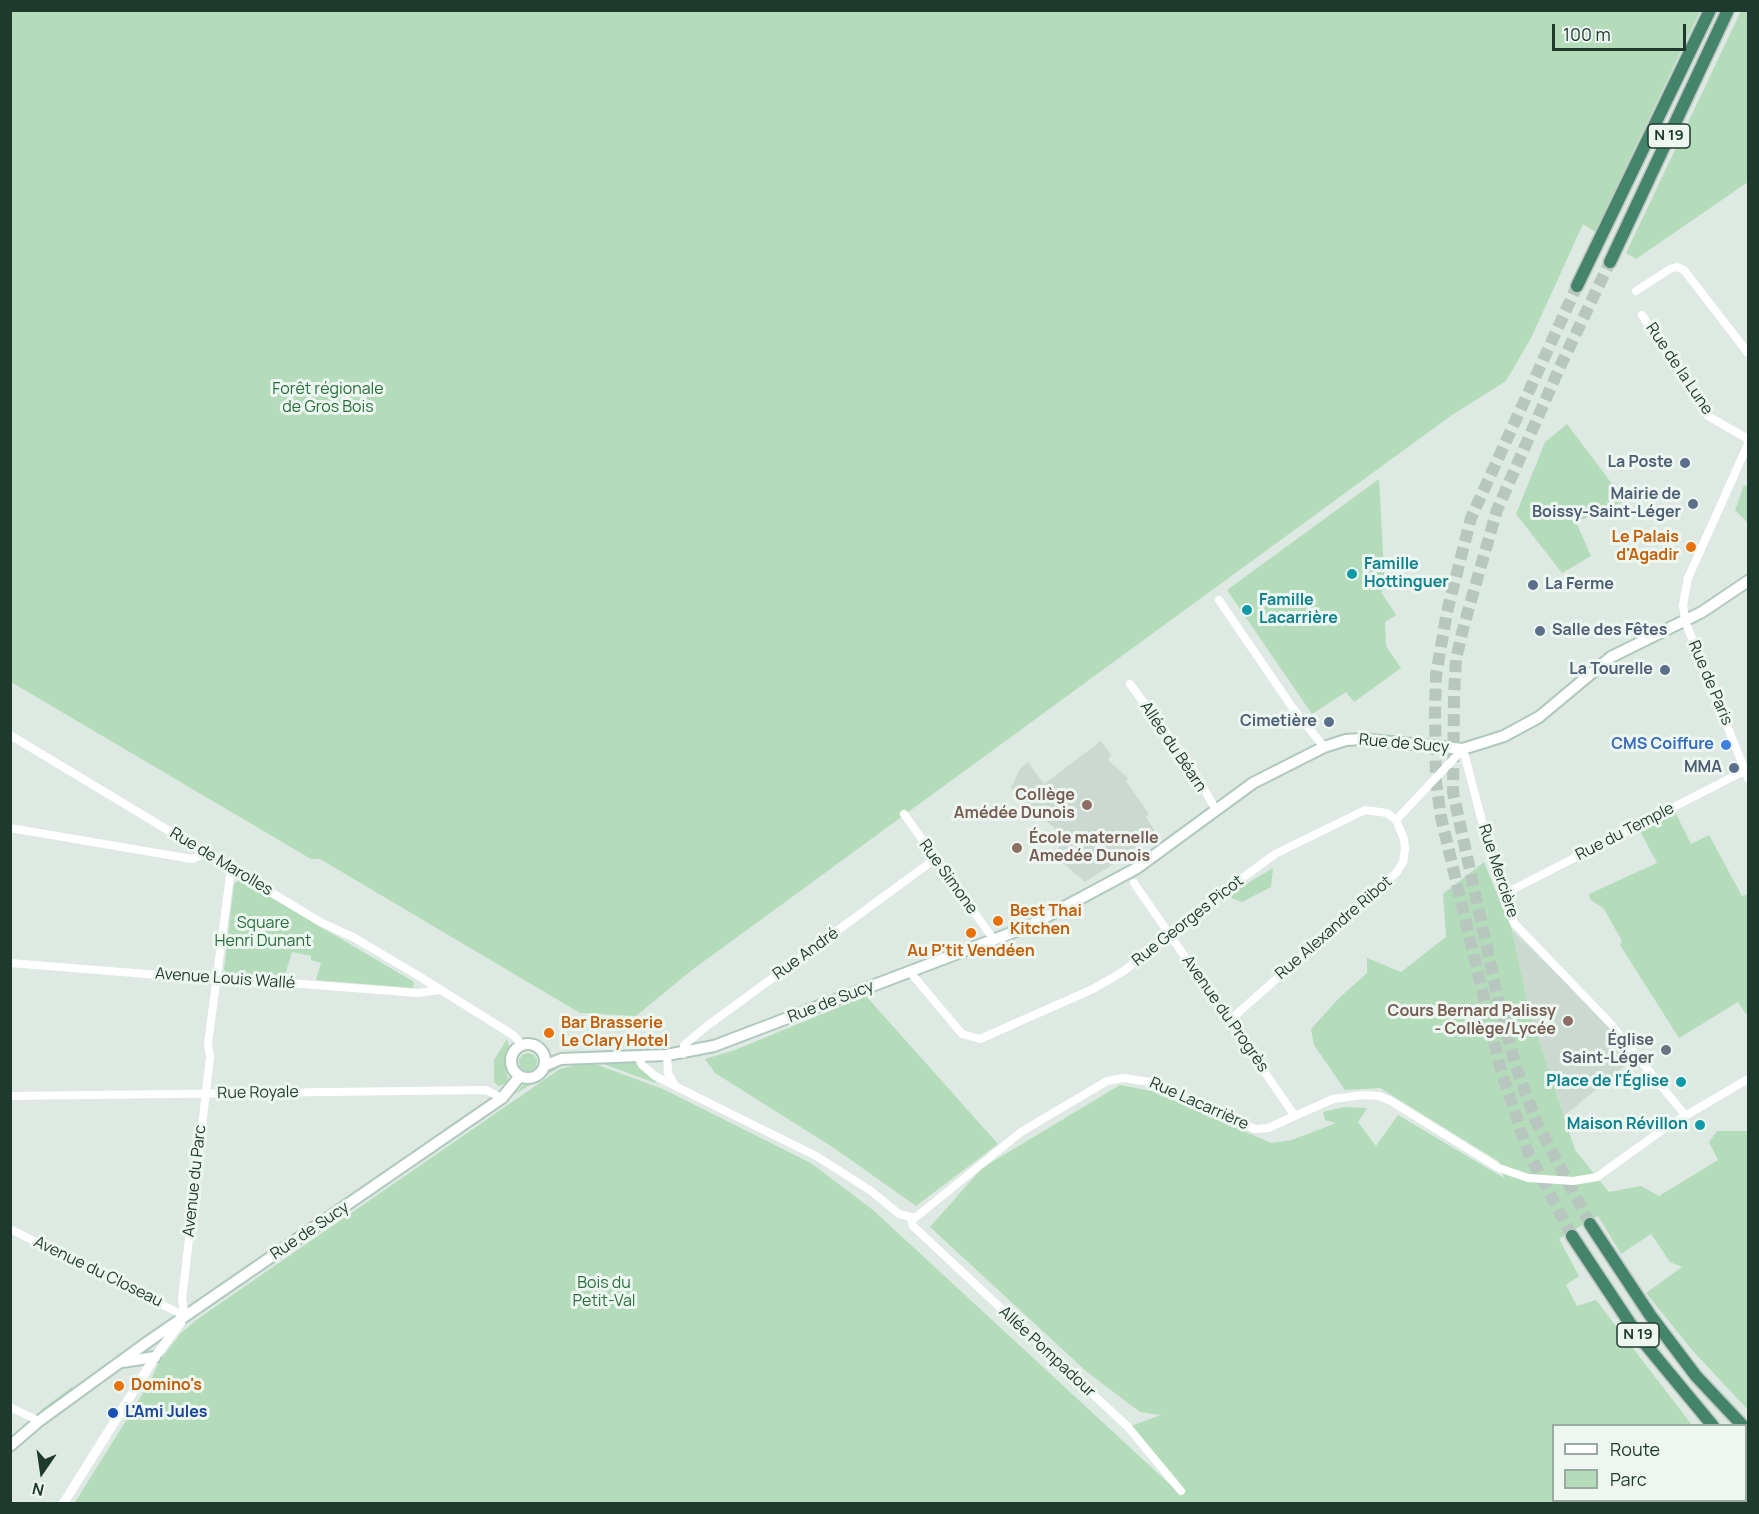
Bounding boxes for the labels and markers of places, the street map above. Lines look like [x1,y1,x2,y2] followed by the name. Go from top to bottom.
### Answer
[1607,453,1673,473] place label: La Poste
[1678,456,1692,470] marker: La Poste
[1532,485,1681,523] place label: Mairie de Boissy-Saint-Léger
[1686,497,1700,511] marker: Mairie de Boissy-Saint-Léger
[1612,528,1679,566] place label: Le Palais d'Agadir
[1684,540,1698,554] marker: Le Palais d'Agadir
[1364,555,1449,593] place label: Famille Hottinguer
[1345,567,1359,581] marker: Famille Hottinguer
[1545,575,1614,595] place label: La Ferme
[1526,578,1540,592] marker: La Ferme
[1259,591,1338,629] place label: Famille Lacarrière
[1240,603,1254,617] marker: Famille Lacarrière
[1552,621,1667,641] place label: Salle des Fêtes
[1533,624,1547,638] marker: Salle des Fêtes
[1569,660,1653,680] place label: La Tourelle
[1658,663,1672,677] marker: La Tourelle
[1240,712,1317,732] place label: Cimetière
[1322,715,1336,729] marker: Cimetière
[1611,735,1714,755] place label: CMS Coiffure
[1719,738,1733,752] marker: CMS Coiffure
[1684,758,1722,778] place label: MMA
[1727,761,1741,775] marker: MMA
[954,786,1075,824] place label: Collège Amédée Dunois
[1080,798,1094,812] marker: Collège Amédée Dunois
[1029,829,1159,867] place label: École maternelle Amedée Dunois
[1010,841,1024,855] marker: École maternelle Amedée Dunois
[1010,902,1082,940] place label: Best Thai Kitchen
[991,914,1005,928] marker: Best Thai Kitchen
[964,926,978,940] marker: Au P'tit Vendéen
[907,942,1035,962] place label: Au P'tit Vendéen
[1388,1002,1556,1040] place label: Cours Bernard Palissy - Collège/Lycée
[561,1014,668,1052] place label: Bar Brasserie Le Clary Hotel
[1561,1014,1575,1028] marker: Cours Bernard Palissy - Collège/Lycée
[542,1026,556,1040] marker: Bar Brasserie Le Clary Hotel
[1562,1031,1654,1069] place label: Église Saint-Léger
[1659,1043,1673,1057] marker: Église Saint-Léger
[1546,1072,1669,1092] place label: Place de l'Église
[1674,1075,1688,1089] marker: Place de l'Église
[1567,1115,1688,1135] place label: Maison Révillon
[1693,1118,1707,1132] marker: Maison Révillon
[131,1376,202,1396] place label: Domino's
[112,1379,126,1393] marker: Domino's
[125,1403,207,1423] place label: L'Ami Jules
[106,1406,120,1420] marker: L'Ami Jules

